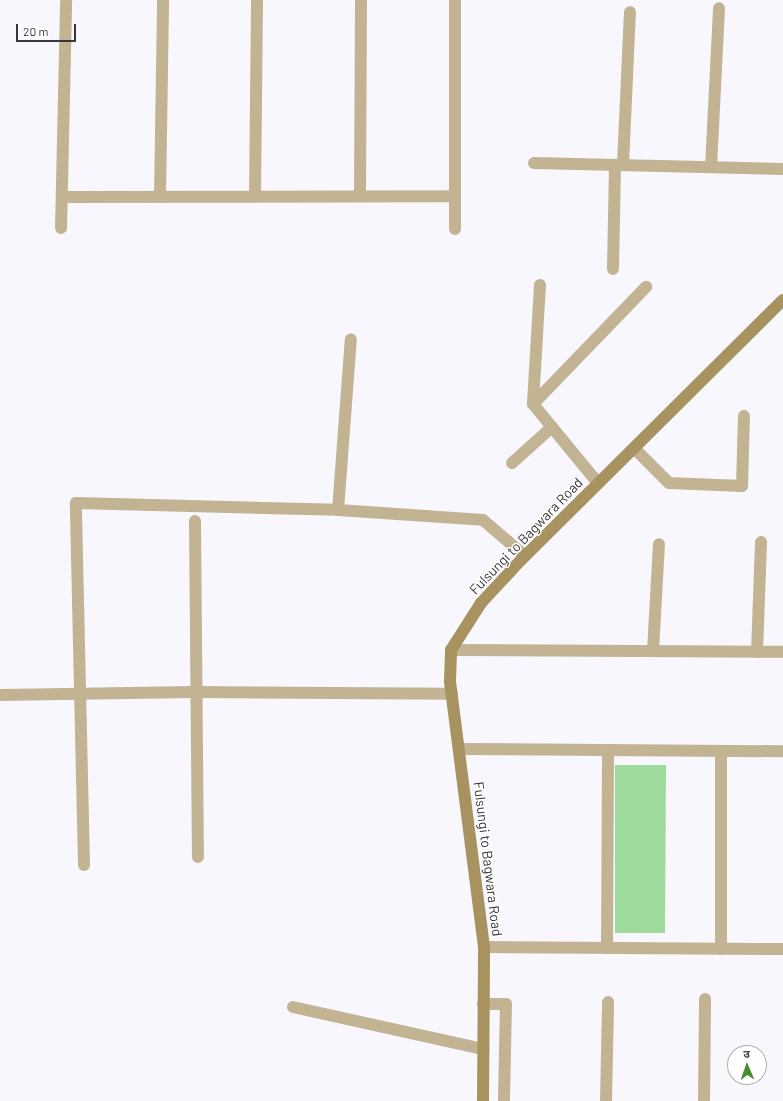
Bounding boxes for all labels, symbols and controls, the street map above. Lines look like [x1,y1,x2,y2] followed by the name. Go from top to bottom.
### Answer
[18,16,78,42] scale bar
[23,24,49,38] text: 20 m
[466,474,586,598] street label: Fulsungi to Bagwara Road
[470,781,506,937] street label: Fulsungi to Bagwara Road
[727,1045,767,1085] north arrow
[743,1047,750,1060] text: उ

